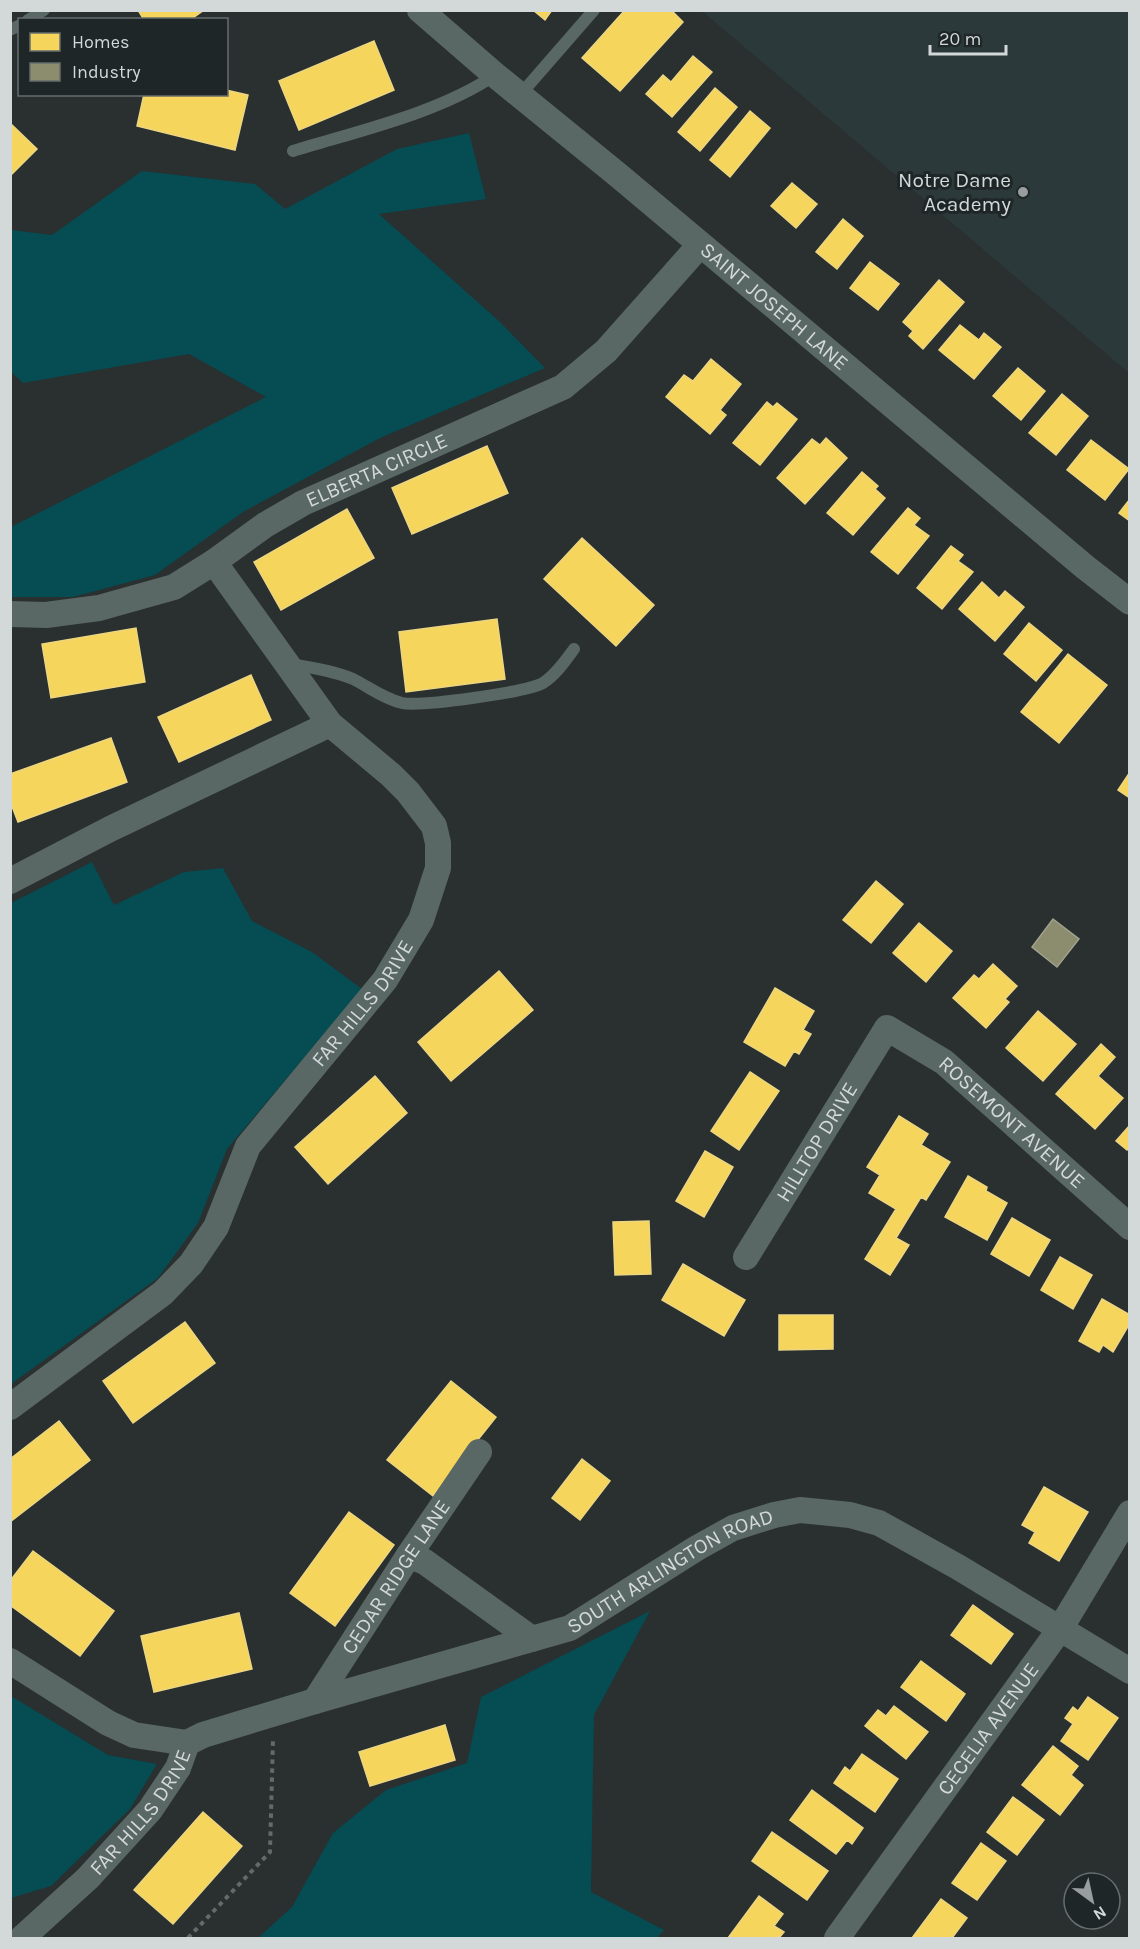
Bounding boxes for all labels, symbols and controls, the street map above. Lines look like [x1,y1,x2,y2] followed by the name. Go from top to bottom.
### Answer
[18,18,228,96] legend
[930,18,1006,56] scale bar
[939,28,981,50] text: 20 m
[72,31,129,53] text: Homes
[72,61,141,83] text: Industry
[898,168,1011,216] place label: Notre Dame Academy
[1016,185,1030,199] marker: Notre Dame Academy
[696,237,853,375] street label: SAINT JOSEPH LANE
[302,428,451,512] street label: ELBERTA CIRCLE
[307,936,418,1072] street label: FAR HILLS DRIVE
[934,1051,1090,1193] street label: ROSEMONT AVENUE
[771,1078,863,1206] street label: HILLTOP DRIVE
[336,1495,455,1659] street label: CEDAR RIDGE LANE
[563,1504,776,1639] street label: SOUTH ARLINGTON ROAD
[932,1658,1044,1800] street label: CECELIA AVENUE
[85,1746,196,1880] street label: FAR HILLS DRIVE
[1062,1871,1122,1931] north arrow
[1090,1902,1110,1924] text: N

